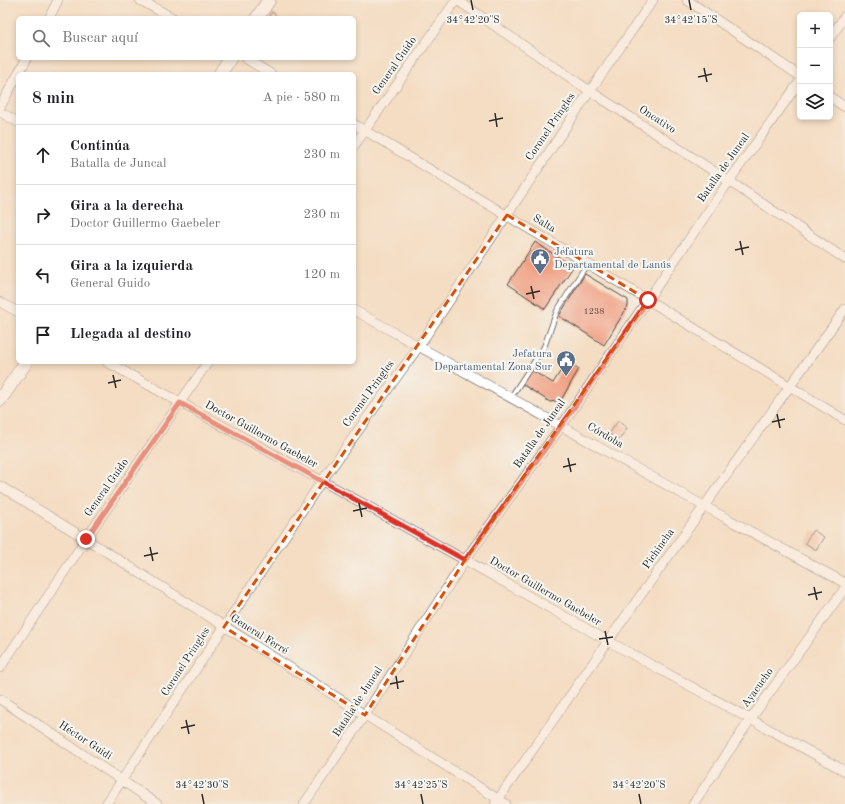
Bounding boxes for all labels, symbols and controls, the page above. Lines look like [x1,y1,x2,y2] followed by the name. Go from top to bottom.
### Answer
[797,12,833,120] map controls
[797,12,833,48] button: +
[446,15,500,25] text: 34°42'20"S
[664,15,718,25] text: 34°42'15"S
[16,16,356,60] search box
[30,27,52,49] icon: search
[62,31,138,46] text: Buscar aquí
[371,35,419,97] street label: General Guido
[797,48,833,84] button: −
[797,84,833,120] button: layers
[32,90,75,107] text: 8 min
[263,91,340,104] text: A pie · 580 m
[524,91,578,163] street label: Coronel Pringles
[637,104,677,136] street label: Oncativo
[696,131,752,205] street label: Batalla de Juncal
[70,139,130,154] text: Continúa
[32,144,54,166] icon: ahead
[303,148,340,161] text: 230 m
[70,157,166,170] text: Batalla de Juncal
[70,199,184,214] text: Gira a la derecha
[32,204,54,226] icon: right
[303,208,340,221] text: 230 m
[531,213,558,235] street label: Salta
[70,217,220,230] text: Doctor Guillermo Gaebeler
[529,247,551,275] public building icon: Jefatura Departamental de Lanús
[554,247,671,271] place label: Jefatura Departamental de Lanús
[70,259,193,274] text: Gira a la izquierda
[32,264,54,286] icon: left
[303,268,340,281] text: 120 m
[70,277,150,290] text: General Guido
[639,291,657,309] route start
[584,307,604,316] house number: 1238
[32,324,54,346] icon: arrive
[70,327,191,342] text: Llegada al destino
[434,349,553,373] place label: Jefatura Departamental Zona Sur
[555,349,577,377] public building icon: Jefatura Departamental Zona Sur
[341,358,397,429] street label: Coronel Pringles
[512,397,568,471] street label: Batalla de Juncal
[203,399,320,471] street label: Doctor Guillermo Gaebeler
[585,421,625,451] street label: Córdoba
[83,457,131,519] street label: General Guido
[641,526,677,571] street label: Pichincha
[77,530,95,548] route end
[487,556,603,629] street label: Doctor Guillermo Gaebeler
[228,613,290,657] street label: General Ferré
[160,625,212,698] street label: Coronel Pringles
[331,665,385,739] street label: Batalla de Juncal
[740,666,776,710] street label: Ayacucho
[56,720,114,762] street label: Héctor Guidi
[175,780,229,790] text: 34°42'30"S
[394,780,448,790] text: 34°42'25"S
[612,780,666,790] text: 34°42'20"S

